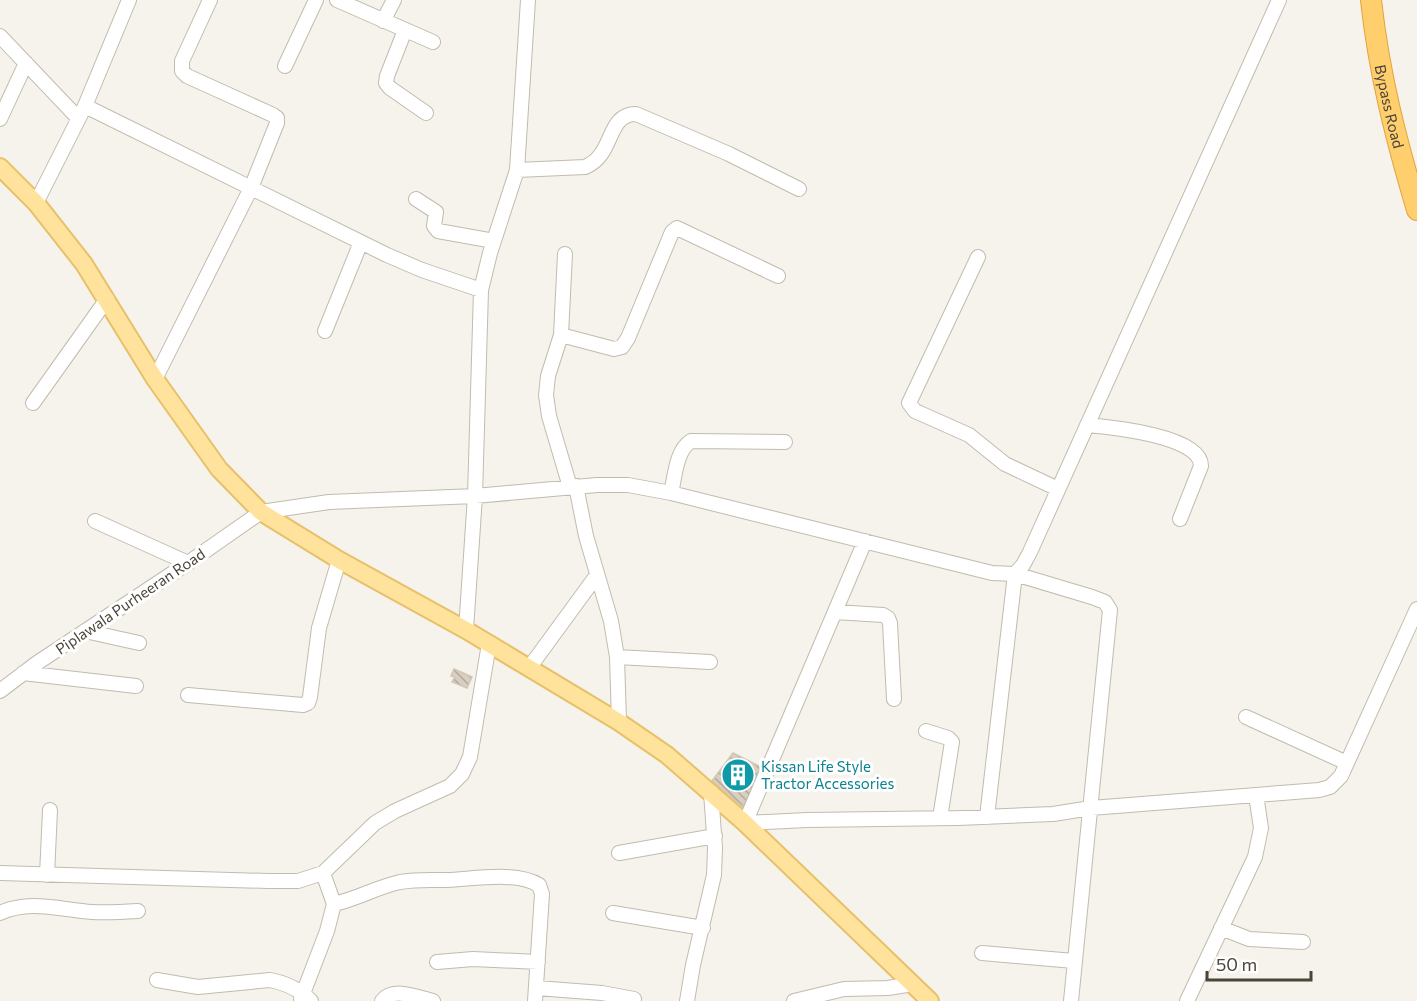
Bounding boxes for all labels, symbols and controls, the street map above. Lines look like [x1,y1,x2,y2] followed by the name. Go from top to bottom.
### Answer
[1372,63,1408,150] street label: Bypass Road
[52,544,208,658] street label: Piplawala Purheeran Road
[720,757,756,793] building icon: Kissan Life Style Tractor Accessories
[761,757,894,792] place label: Kissan Life Style Tractor Accessories
[1207,944,1310,982] scale bar
[1216,953,1257,975] text: 50 m

